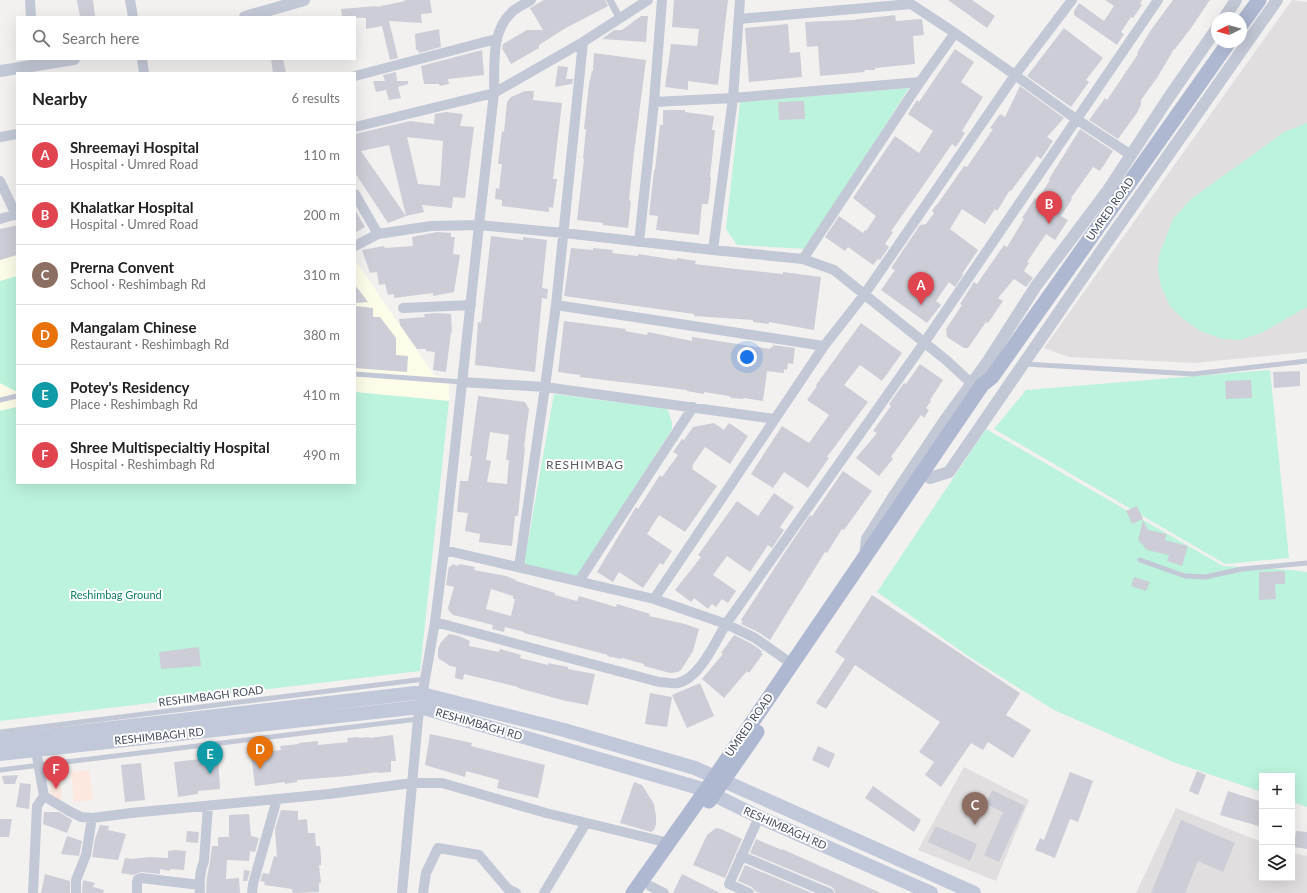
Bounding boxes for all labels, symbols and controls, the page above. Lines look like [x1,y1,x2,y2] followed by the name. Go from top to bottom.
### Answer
[1211,12,1247,48] north arrow
[16,16,356,60] search box
[30,27,52,49] icon: search
[62,29,139,47] text: Search here
[32,88,87,109] text: Nearby
[292,90,340,106] text: 6 results
[70,138,199,156] text: Shreemayi Hospital
[40,147,50,163] text: A
[303,147,340,163] text: 110 m
[70,156,198,172] text: Hospital · Umred Road
[1083,175,1136,243] street label: UMRED ROAD
[1036,191,1062,224] pin: B
[70,198,194,216] text: Khalatkar Hospital
[41,207,49,223] text: B
[303,207,340,223] text: 200 m
[70,216,198,232] text: Hospital · Umred Road
[70,258,174,276] text: Prerna Convent
[41,267,49,283] text: C
[303,267,340,283] text: 310 m
[908,272,934,305] pin: A
[70,276,206,292] text: School · Reshimbagh Rd
[70,318,196,336] text: Mangalam Chinese
[40,327,50,343] text: D
[303,327,340,343] text: 380 m
[70,336,229,352] text: Restaurant · Reshimbagh Rd
[737,347,757,367] your location
[70,378,190,396] text: Potey's Residency
[41,387,49,403] text: E
[303,387,340,403] text: 410 m
[70,396,198,412] text: Place · Reshimbagh Rd
[70,438,270,456] text: Shree Multispecialtiy Hospital
[41,447,49,463] text: F
[303,447,340,463] text: 490 m
[70,456,215,472] text: Hospital · Reshimbagh Rd
[546,457,624,472] district label: RESHIMBAG
[70,588,162,601] park label: Reshimbag Ground
[158,683,264,708] street label: RESHIMBAGH ROAD
[722,691,775,759] street label: UMRED ROAD
[434,705,524,742] street label: RESHIMBAGH RD
[114,724,204,747] street label: RESHIMBAGH RD
[247,736,273,769] pin: D
[197,741,223,774] pin: E
[43,756,69,789] pin: F
[1259,773,1295,881] map controls
[1259,773,1295,809] button: +
[962,792,988,825] pin: C
[742,803,829,852] street label: RESHIMBAGH RD
[1259,809,1295,845] button: −
[1259,845,1295,881] button: layers

